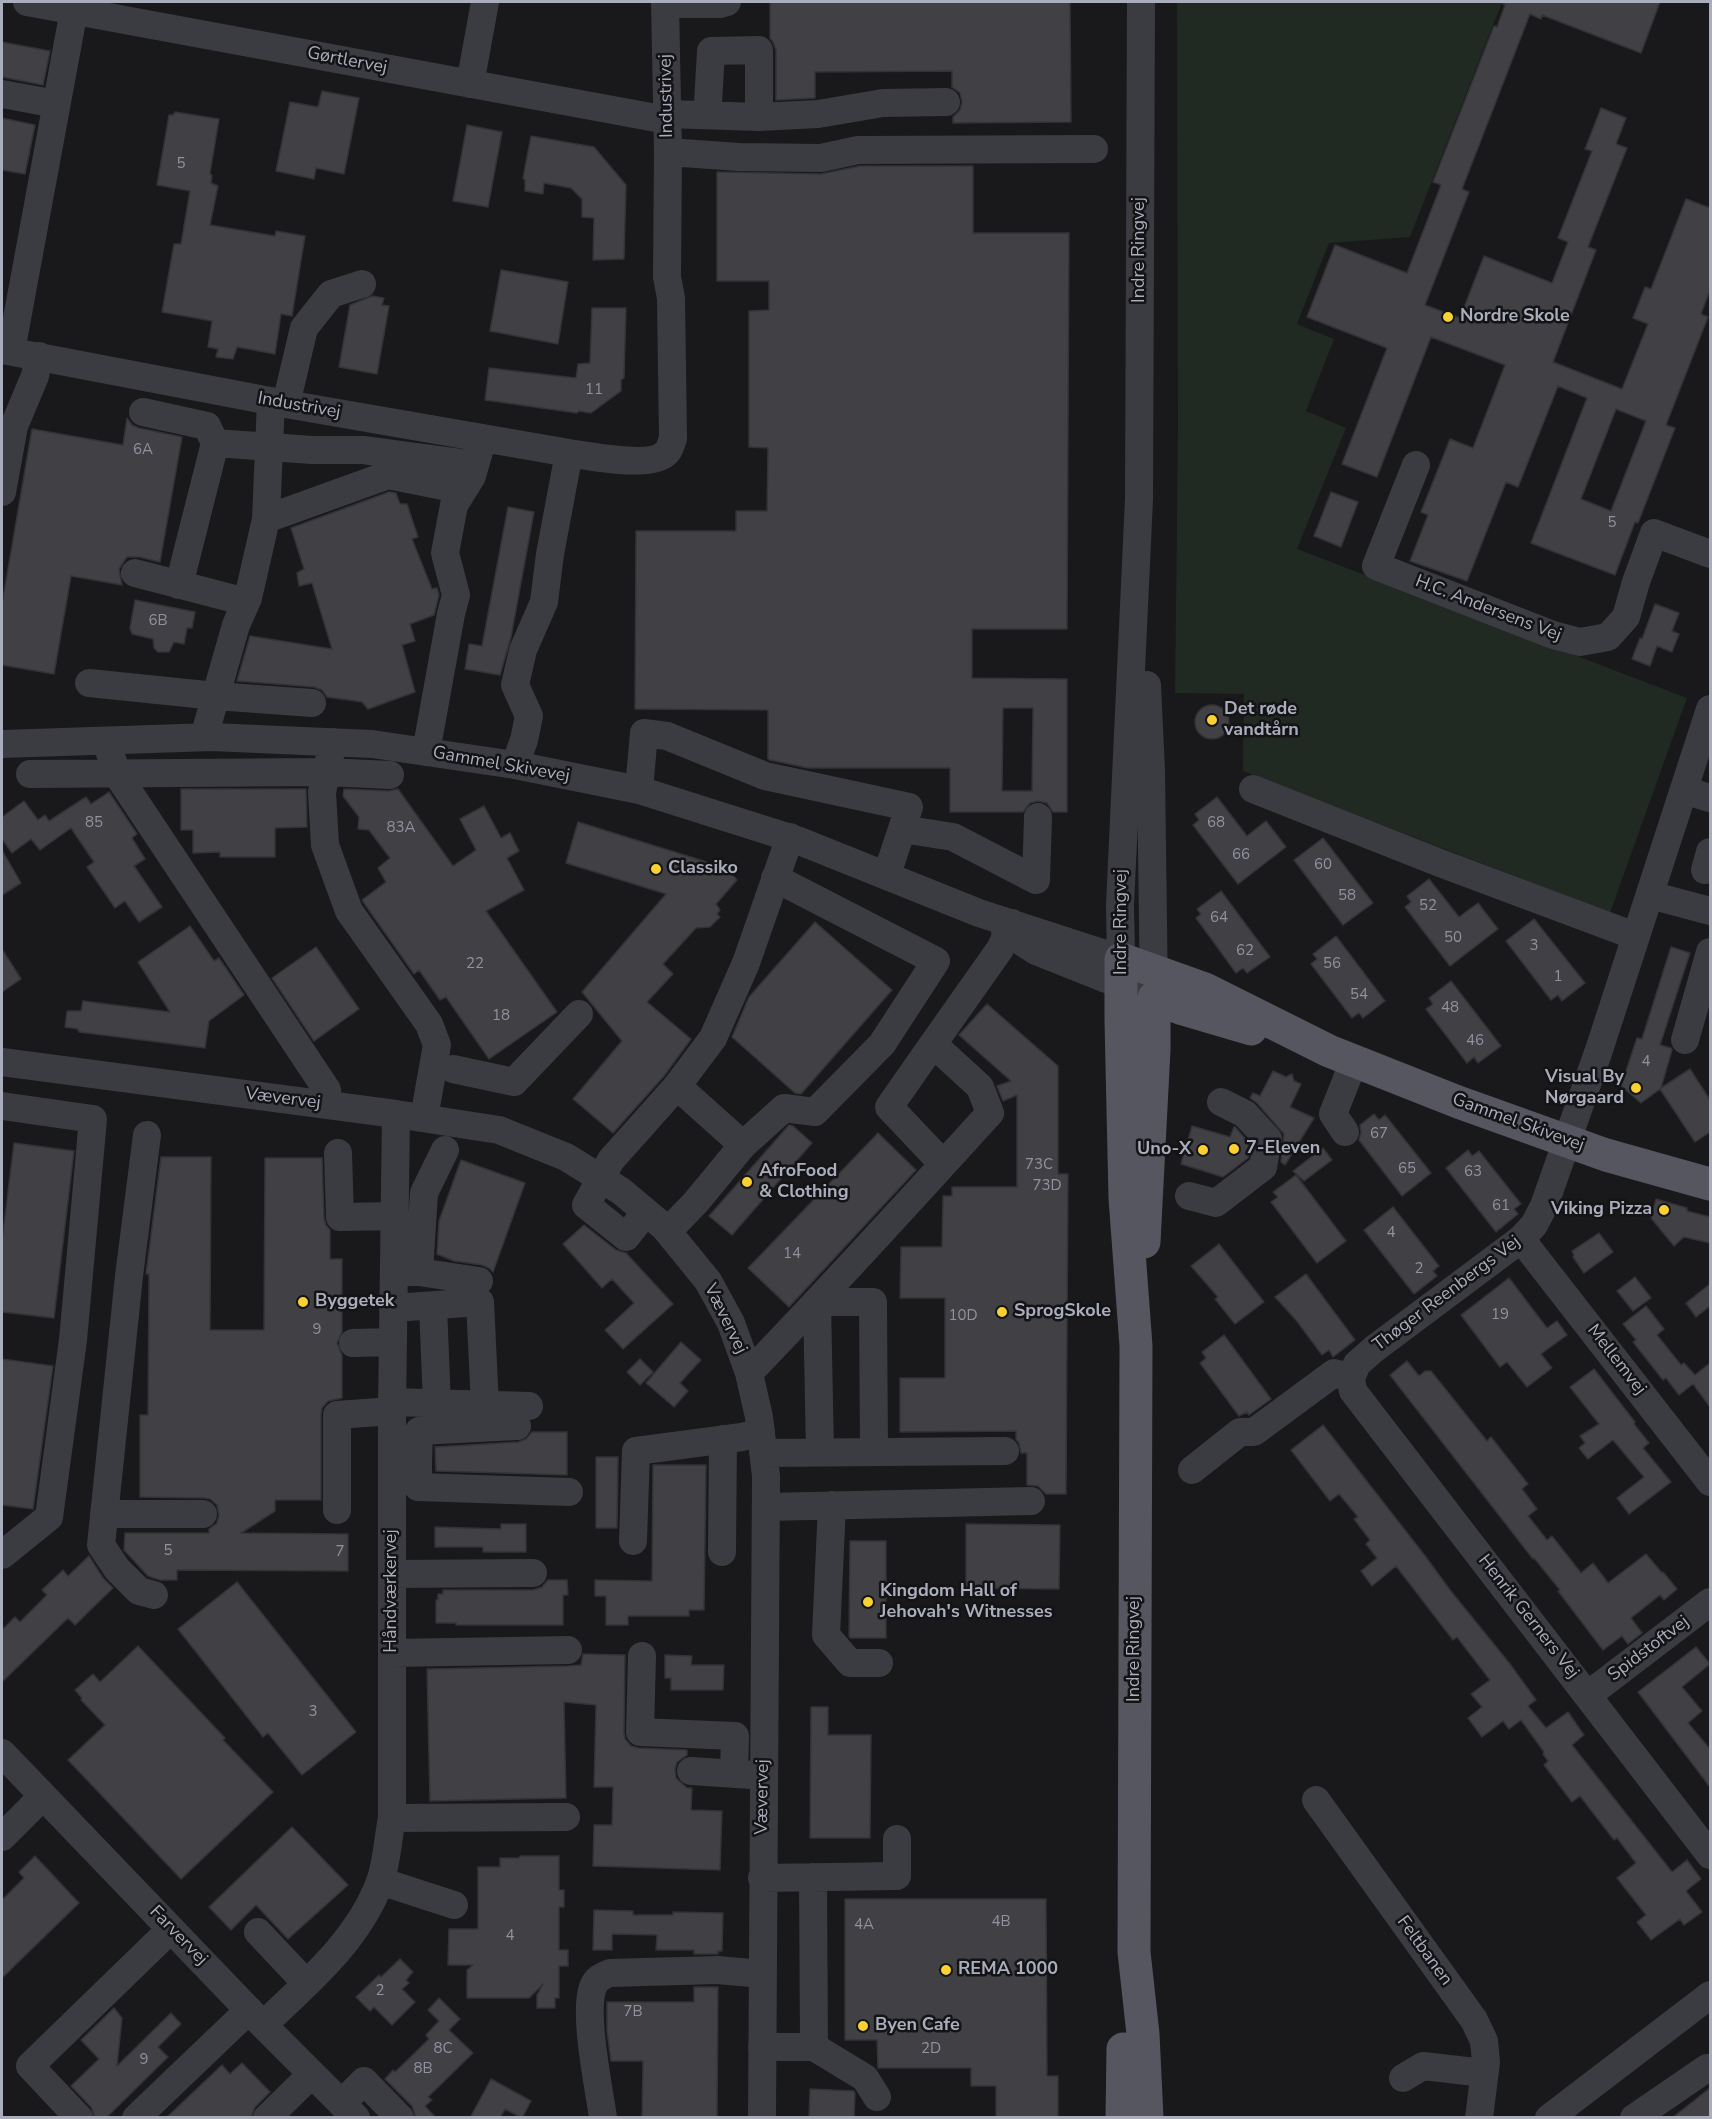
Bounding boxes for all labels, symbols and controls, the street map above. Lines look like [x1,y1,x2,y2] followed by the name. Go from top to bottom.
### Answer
[305,43,389,79] street label: Gørtlervej
[655,54,679,138] street label: Industrivej
[177,155,185,173] house number: 5
[1129,197,1151,303] street label: Indre Ringvej
[1460,306,1570,328] place label: Nordre Skole
[1441,310,1455,324] marker: Nordre Skole
[585,381,603,399] house number: 11
[256,388,342,424] street label: Industrivej
[133,441,153,459] house number: 6A
[1608,514,1616,532] house number: 5
[1412,571,1564,647] street label: H.C. Andersens Vej
[148,612,168,630] house number: 6B
[1224,699,1299,742] place label: Det røde vandtårn
[1205,713,1219,727] marker: Det røde vandtårn
[431,742,571,788] street label: Gammel Skivevej
[85,814,103,832] house number: 85
[1207,814,1225,832] house number: 68
[387,819,415,837] house number: 83A
[1232,846,1250,864] house number: 66
[1314,856,1332,874] house number: 60
[668,858,738,880] place label: Classiko
[649,862,663,876] marker: Classiko
[1111,869,1133,975] street label: Indre Ringvej
[1338,887,1356,905] house number: 58
[1419,897,1437,915] house number: 52
[1210,909,1228,927] house number: 64
[1444,929,1462,947] house number: 50
[1530,937,1538,955] house number: 3
[1236,942,1254,960] house number: 62
[466,955,484,973] house number: 22
[1323,955,1341,973] house number: 56
[1554,968,1562,986] house number: 1
[1350,986,1368,1004] house number: 54
[1441,999,1459,1017] house number: 48
[492,1007,510,1025] house number: 18
[1466,1032,1484,1050] house number: 46
[1642,1053,1650,1071] house number: 4
[1545,1067,1624,1110] place label: Visual By Nørgaard
[1629,1081,1643,1095] marker: Visual By Nørgaard
[244,1084,322,1114] street label: Vævervej
[1449,1089,1587,1157] street label: Gammel Skivevej
[1370,1125,1388,1143] house number: 67
[1246,1138,1320,1160] place label: 7-Eleven
[1137,1139,1191,1161] place label: Uno-X
[1227,1142,1241,1156] marker: 7-Eleven
[1196,1143,1210,1157] marker: Uno-X
[1025,1156,1053,1174] house number: 73C
[1398,1160,1416,1178] house number: 65
[759,1161,849,1204] place label: AfroFood & Clothing
[1464,1163,1482,1181] house number: 63
[740,1175,754,1189] marker: AfroFood & Clothing
[1032,1177,1062,1195] house number: 73D
[1492,1197,1510,1215] house number: 61
[1551,1199,1652,1221] place label: Viking Pizza
[1657,1203,1671,1217] marker: Viking Pizza
[1387,1224,1395,1242] house number: 4
[1369,1232,1525,1356] street label: Thøger Reenbergs Vej
[783,1245,801,1263] house number: 14
[1415,1260,1423,1278] house number: 2
[699,1280,751,1358] street label: Vævervej
[315,1291,394,1313] place label: Byggetek
[296,1295,310,1309] marker: Byggetek
[1014,1301,1111,1323] place label: SprogSkole
[995,1305,1009,1319] marker: SprogSkole
[1491,1306,1509,1324] house number: 19
[948,1307,978,1325] house number: 10D
[1582,1320,1650,1400] street label: Mellemvej
[313,1321,321,1339] house number: 9
[381,1529,403,1653] street label: Håndværkervej
[164,1542,172,1560] house number: 5
[336,1543,344,1561] house number: 7
[1473,1551,1583,1683] street label: Henrik Gerners Vej
[880,1581,1052,1624] place label: Kingdom Hall of Jehovah's Witnesses
[861,1595,875,1609] marker: Kingdom Hall of Jehovah's Witnesses
[1124,1596,1146,1702] street label: Indre Ringvej
[1604,1612,1694,1686] street label: Spidstoftvej
[309,1703,317,1721] house number: 3
[752,1759,774,1835] street label: Vævervej
[144,1902,212,1970] street label: Farvervej
[1392,1912,1456,1990] street label: Feltbanen
[991,1913,1011,1931] house number: 4B
[854,1916,874,1934] house number: 4A
[506,1927,514,1945] house number: 4
[958,1959,1058,1981] place label: REMA 1000
[939,1963,953,1977] marker: REMA 1000
[376,1982,384,2000] house number: 2
[623,2003,643,2021] house number: 7B
[875,2015,960,2037] place label: Byen Cafe
[856,2019,870,2033] marker: Byen Cafe
[433,2040,453,2058] house number: 8C
[921,2040,941,2058] house number: 2D
[140,2051,148,2069] house number: 9
[413,2060,433,2078] house number: 8B

